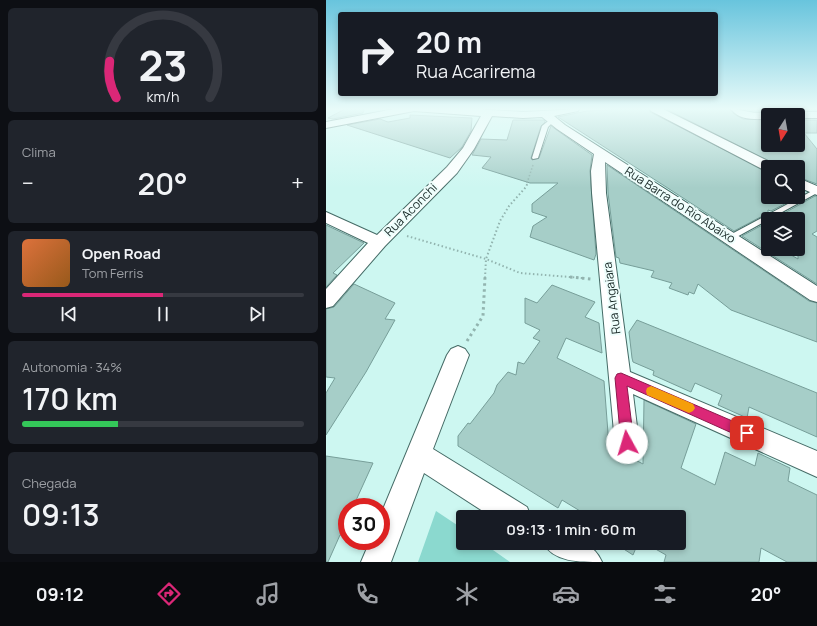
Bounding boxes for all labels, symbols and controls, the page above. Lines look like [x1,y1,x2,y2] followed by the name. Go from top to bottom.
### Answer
[416,23,482,61] text: 20 m
[350,28,402,80] icon: right
[139,37,187,93] text: 23
[416,59,535,83] text: Rua Acarirema
[146,87,180,106] text: km/h
[761,108,805,152] north arrow
[761,108,805,256] map controls
[22,143,56,161] text: Clima
[761,160,805,204] button: search
[622,162,739,247] street label: Rua Barra do Rio Abaixo
[137,163,188,204] text: 20°
[22,168,34,198] text: −
[291,168,304,198] text: +
[380,179,441,240] street label: Rua Aconchi
[761,212,805,256] button: layers
[82,243,161,264] text: Open Road
[599,261,624,335] street label: Rua Angaiara
[82,264,143,282] text: Tom Ferris
[58,303,80,325] icon: previous
[152,303,174,325] icon: pause
[246,303,268,325] icon: next
[22,358,122,376] text: Autonomia · 34%
[22,378,118,419] text: 170 km
[730,416,764,450] pin
[606,422,648,464] position arrow
[736,422,758,444] icon: arrive
[22,474,76,492] text: Chegada
[22,494,100,535] text: 09:13
[338,498,390,550] speed limit sign: 30
[506,519,636,540] text: 09:13 · 1 min · 60 m
[155,580,183,608] icon: directions
[254,580,282,608] icon: music
[353,580,381,608] icon: phone
[453,580,481,608] icon: climate
[552,580,580,608] icon: car
[651,580,679,608] icon: filters
[36,582,83,606] text: 09:12
[751,582,781,606] text: 20°

